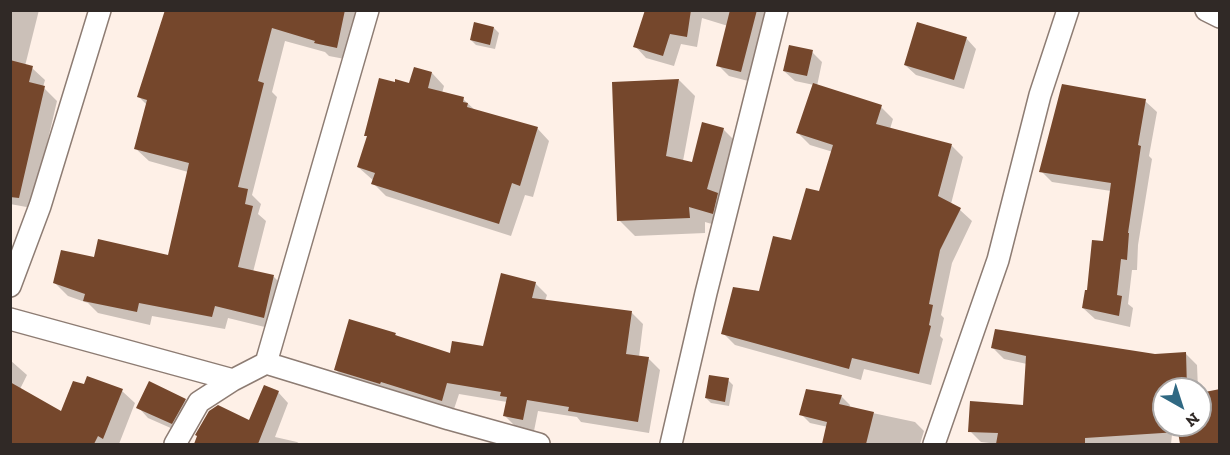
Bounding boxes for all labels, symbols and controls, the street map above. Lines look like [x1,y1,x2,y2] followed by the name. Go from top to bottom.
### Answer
[1152,377,1212,437] north arrow
[1182,409,1203,431] text: N

